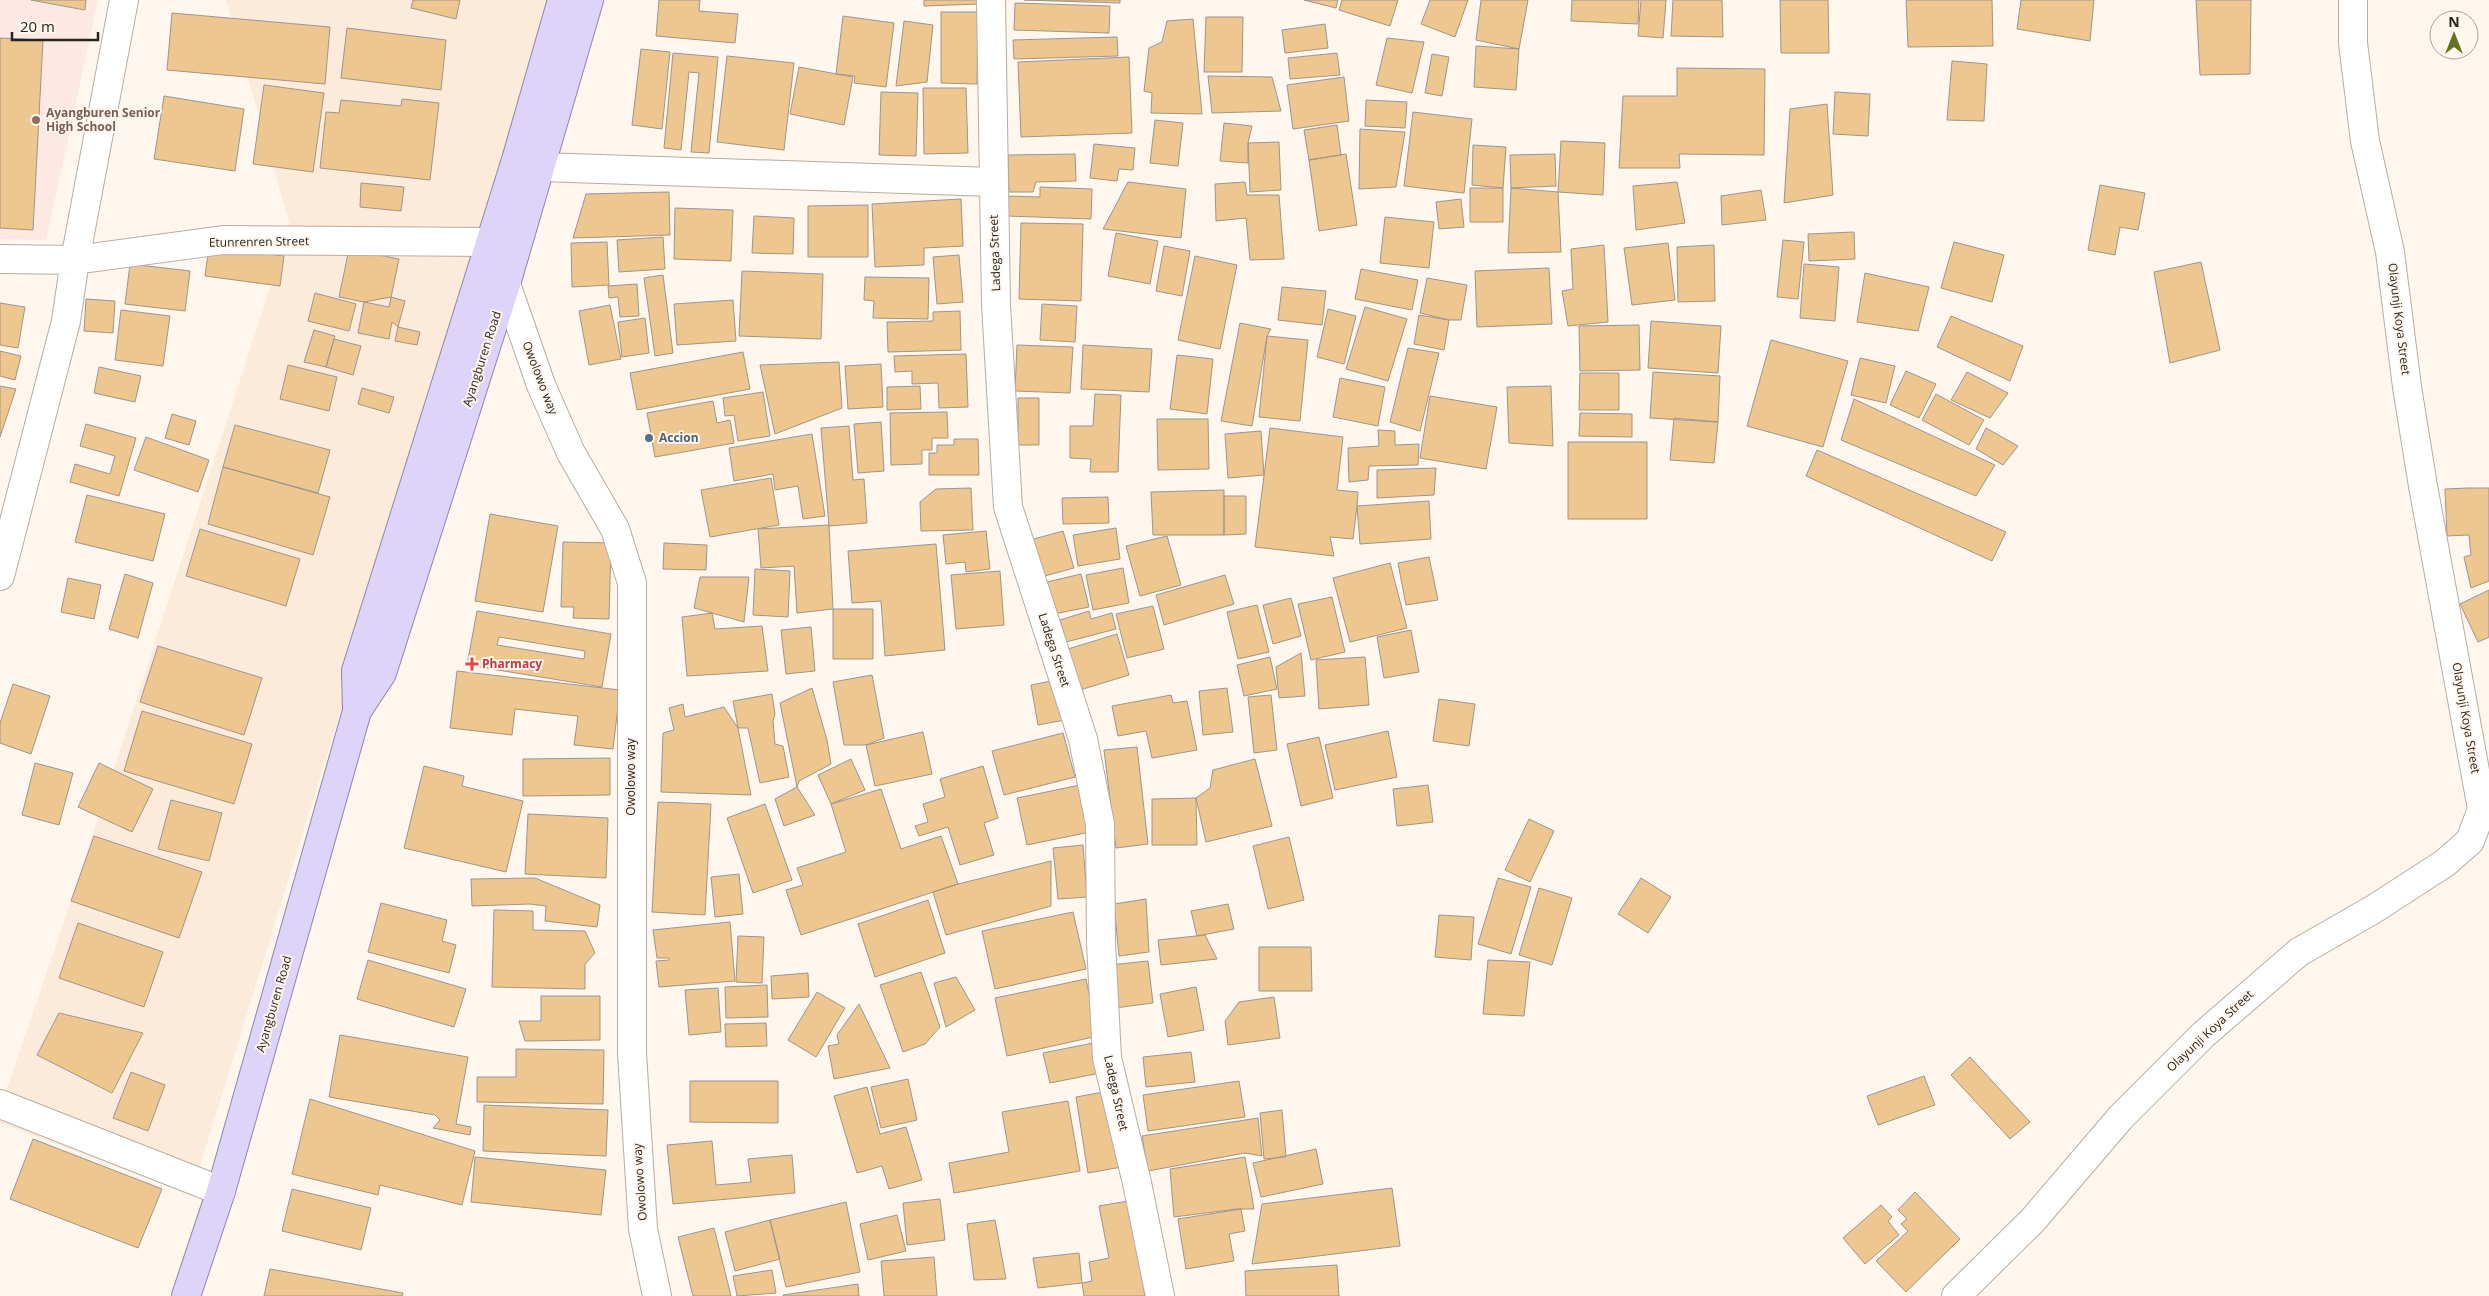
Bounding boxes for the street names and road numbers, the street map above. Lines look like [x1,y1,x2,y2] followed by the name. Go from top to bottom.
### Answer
[985,214,1004,292] street label: Ladega Street
[209,232,309,251] street label: Etunrenren Street
[2384,262,2415,376] street label: Olayunji Koya Street
[458,309,505,409] street label: Ayangburen Road
[519,338,563,418] street label: Owolowo way
[1035,611,1074,689] street label: Ladega Street
[2448,661,2485,775] street label: Olayunji Koya Street
[622,737,639,816] street label: Owolowo way
[252,954,295,1054] street label: Ayangburen Road
[2163,986,2257,1075] street label: Olayunji Koya Street
[1100,1054,1133,1132] street label: Ladega Street
[628,1142,651,1221] street label: Owolowo way

